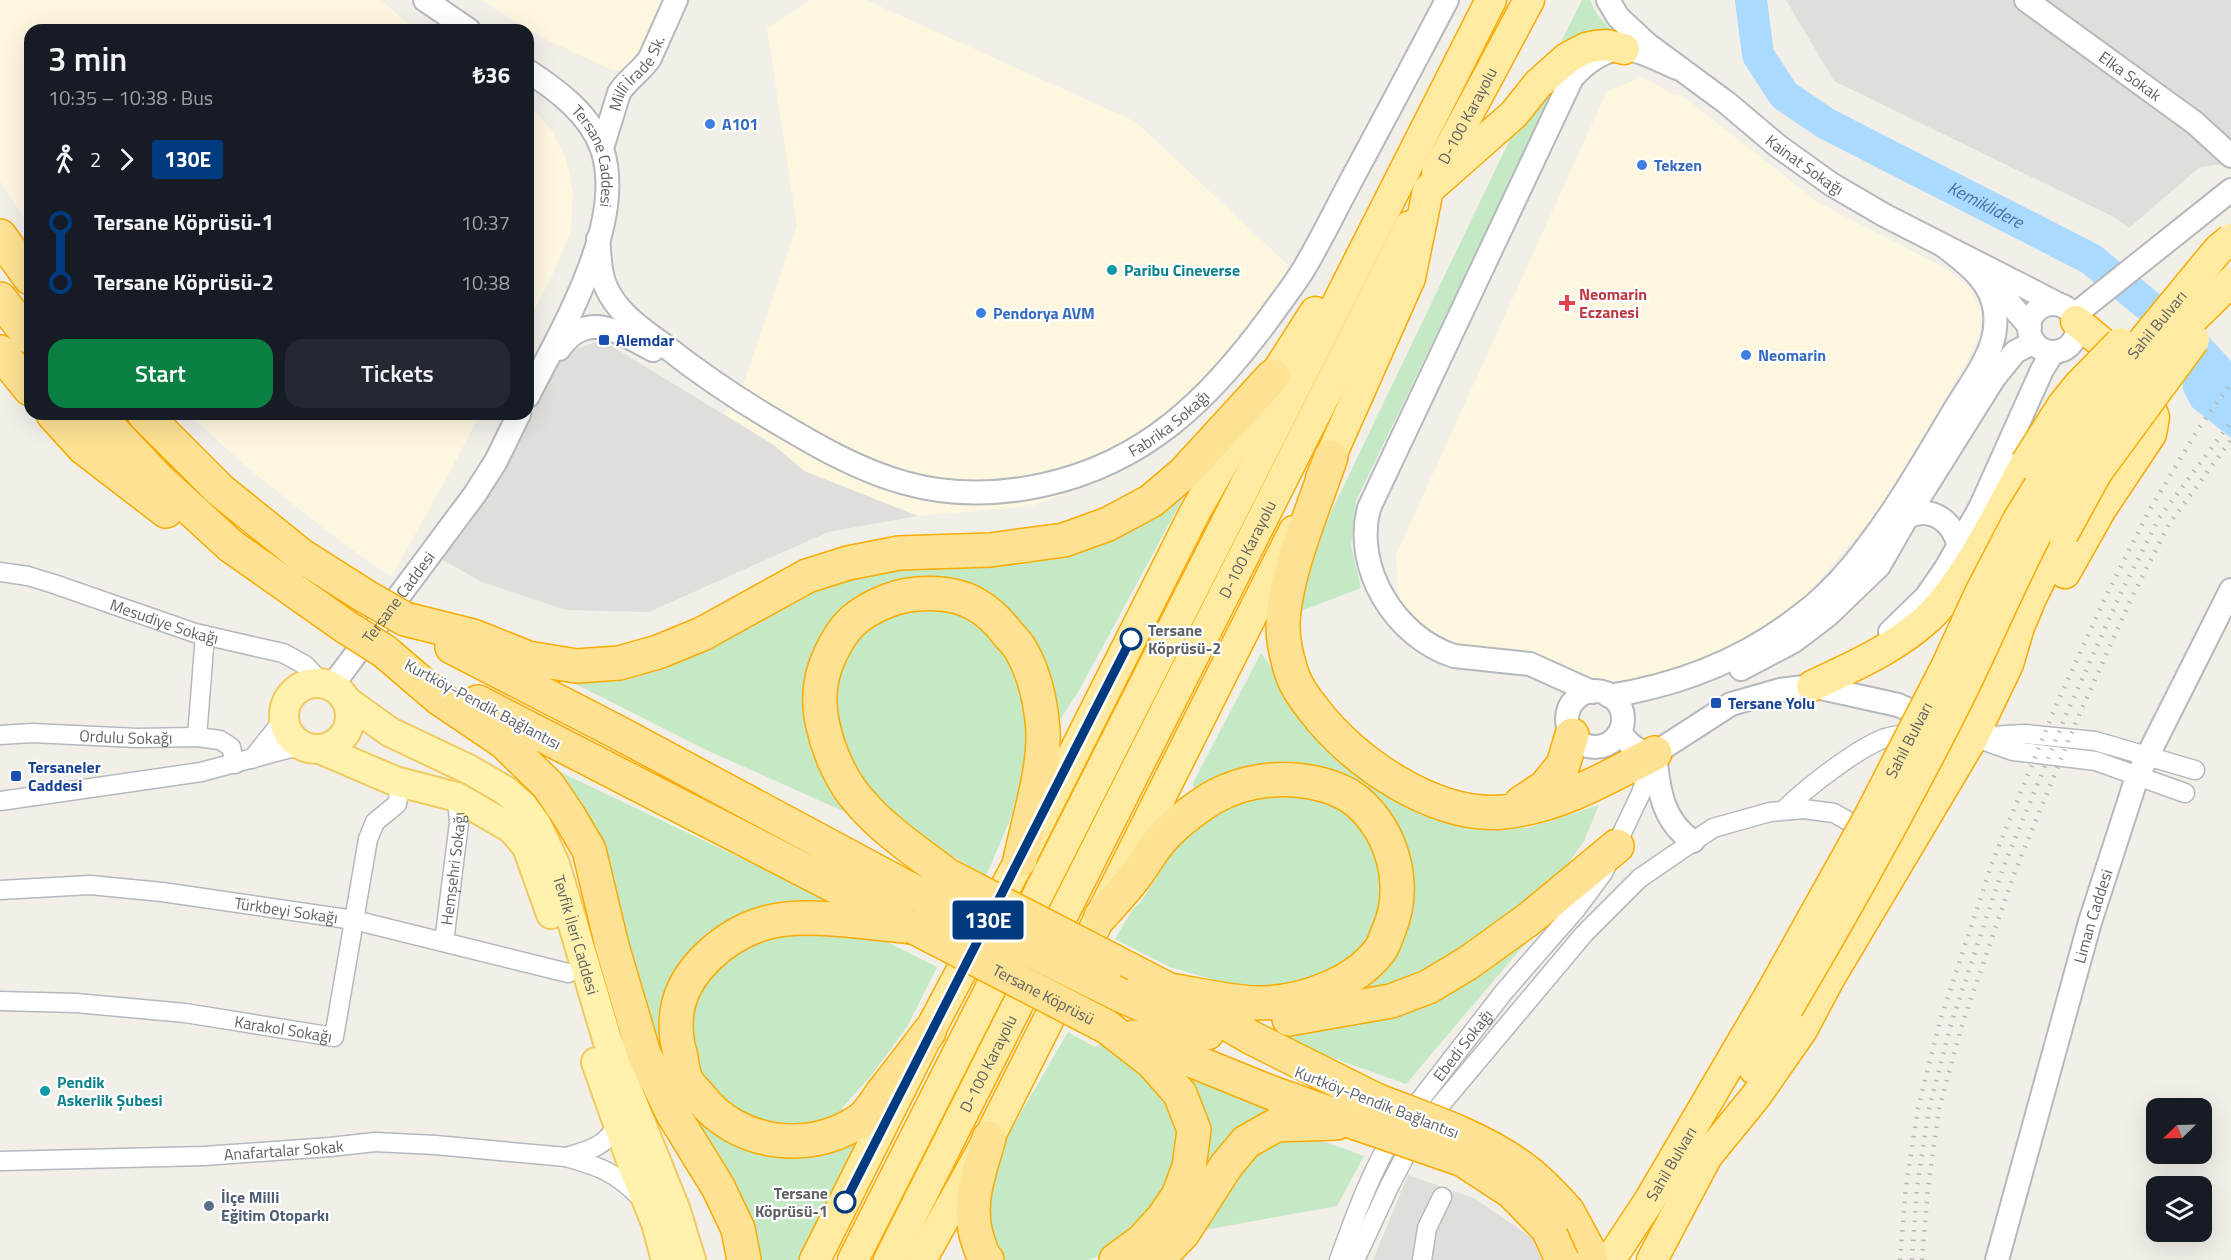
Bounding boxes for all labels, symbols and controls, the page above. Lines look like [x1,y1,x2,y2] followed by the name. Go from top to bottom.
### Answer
[602,31,671,114] street label: Millî İrade Sk.
[48,34,127,84] text: 3 min
[2094,45,2167,107] street label: Elka Sokak
[473,58,510,92] text: ₺36
[1431,63,1503,168] street label: D-100 Karayolu
[48,82,213,113] text: 10:35 – 10:38 · Bus
[566,99,619,209] street label: Tersane Caddesi
[722,112,759,136] place label: A101
[703,117,717,131] marker: A101
[1760,128,1848,201] street label: Kainat Sokağı
[48,143,81,176] icon: walk
[110,143,143,176] icon: forward
[164,143,211,175] text: 130E
[90,144,101,175] text: 2
[1654,153,1702,177] place label: Tekzen
[1635,158,1649,172] marker: Tekzen
[1943,174,2030,236] water label: Kemiklidere
[94,205,274,239] text: Tersane Köprüsü-1
[461,207,510,238] text: 10:37
[1124,258,1240,282] place label: Paribu Cineverse
[1105,263,1119,277] marker: Paribu Cineverse
[94,265,274,299] text: Tersane Köprüsü-2
[461,267,510,298] text: 10:38
[1579,282,1647,324] place label: Neomarin Eczanesi
[2121,285,2192,364] street label: Sahil Bulvarı
[1560,296,1574,310] marker: Neomarin Eczanesi
[993,301,1095,325] place label: Pendorya AVM
[974,306,988,320] marker: Pendorya AVM
[616,328,674,352] place label: Alemdar
[597,333,611,347] marker: Alemdar
[48,339,273,408] button: Start
[285,339,510,408] button: Tickets
[1758,343,1826,367] place label: Neomarin
[1739,348,1753,362] marker: Neomarin
[1124,385,1215,463] street label: Fabrika Sokağı
[1212,496,1282,602] street label: D-100 Karayolu
[356,546,440,648] street label: Tersane Caddesi
[107,592,221,650] street label: Mesudiye Sokağı
[1148,618,1221,660] place label: Tersane Köprüsü-2
[1120,628,1142,650] marker: Tersane Köprüsü-2
[400,652,566,756] street label: Kurtköy-Pendik Bağlantısı
[1728,691,1815,715] place label: Tersane Yolu
[1709,696,1723,710] marker: Tersane Yolu
[1879,698,1938,782] street label: Sahil Bulvarı
[79,723,173,750] street label: Ordulu Sokağı
[28,755,101,797] place label: Tersaneler Caddesi
[9,769,23,783] marker: Tersaneler Caddesi
[434,811,471,926] street label: Hemşehri Sokağı
[2067,866,2118,966] street label: Liman Caddesi
[547,872,605,998] street label: Tevfik İleri Caddesi
[233,891,340,930] street label: Türkbeyi Sokağı
[946,900,1030,940] line badge: 130E
[965,904,1011,936] text: 130E
[988,958,1099,1031] street label: Tersane Köprüsü
[1427,1004,1498,1086] street label: Ebedi Sokağı
[233,1009,334,1048] street label: Karakol Sokağı
[953,1011,1023,1117] street label: D-100 Karayolu
[1291,1060,1463,1144] street label: Kurtköy-Pendik Bağlantısı
[57,1070,163,1112] place label: Pendik Askerlik Şubesi
[38,1084,52,1098] marker: Pendik Askerlik Şubesi
[2146,1098,2212,1164] north arrow
[2146,1098,2212,1242] map controls
[1640,1122,1702,1205] street label: Sahil Bulvarı
[223,1134,345,1167] street label: Anafartalar Sokak
[2146,1176,2212,1242] button: layers
[755,1181,828,1223] place label: Tersane Köprüsü-1
[221,1185,329,1227] place label: İlçe Milli Eğitim Otoparkı
[834,1191,856,1213] marker: Tersane Köprüsü-1
[202,1199,216,1213] marker: İlçe Milli Eğitim Otoparkı

